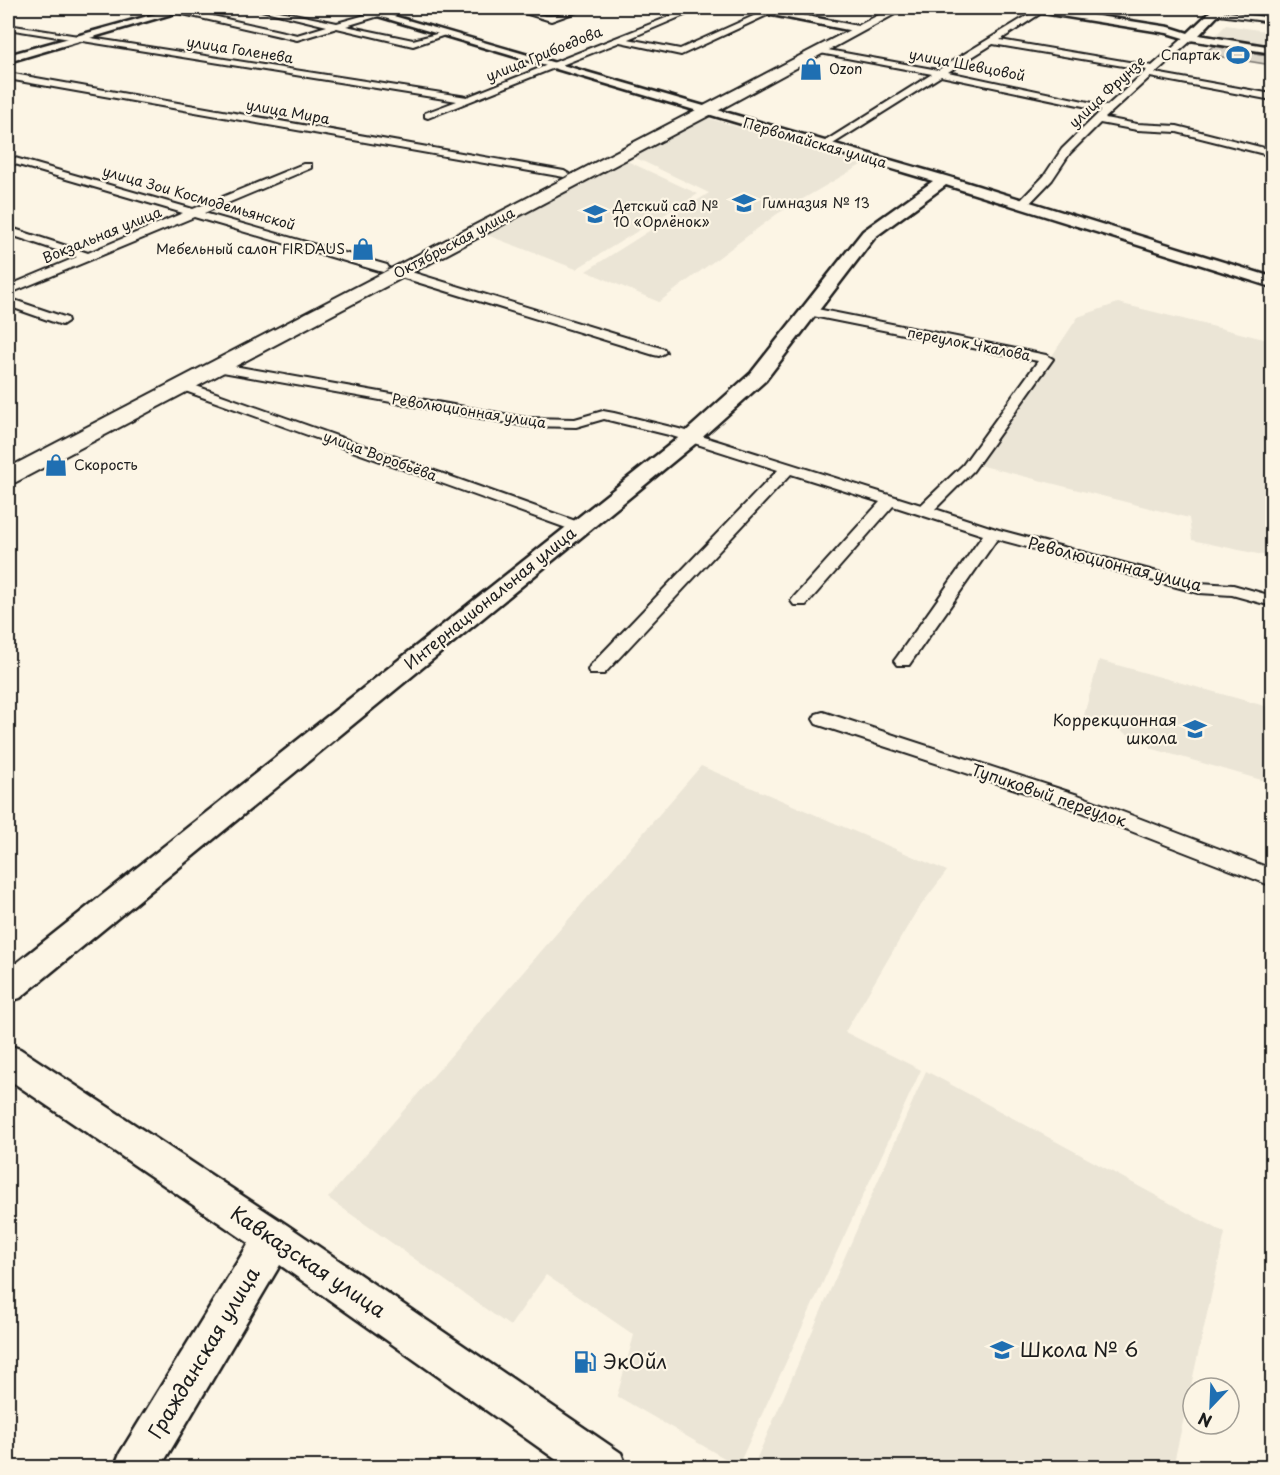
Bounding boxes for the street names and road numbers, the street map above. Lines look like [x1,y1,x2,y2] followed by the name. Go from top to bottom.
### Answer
[482,20,605,86] street label: улица Грибоедова
[185,31,295,68] street label: улица Голенева
[907,43,1027,86] street label: улица Шевцовой
[1064,51,1149,132] street label: улица Фрунзе
[245,94,332,129] street label: улица Мира
[741,112,890,173] street label: Первомайская улица
[100,160,298,235] street label: улица Зои Космодемьянской
[39,201,165,268] street label: Вокзальная улица
[389,202,518,283] street label: Октябрьская улица
[906,321,1033,366] street label: переулок Чкалова
[390,388,548,433] street label: Революционная улица
[320,425,440,486] street label: улица Воробьёва
[398,520,581,674] street label: Интернациональная улица
[1026,530,1205,596] street label: Революционная улица
[968,756,1131,832] street label: Тупиковый переулок
[225,1198,393,1325] street label: Кавказская улица
[140,1261,267,1444] street label: Гражданская улица

